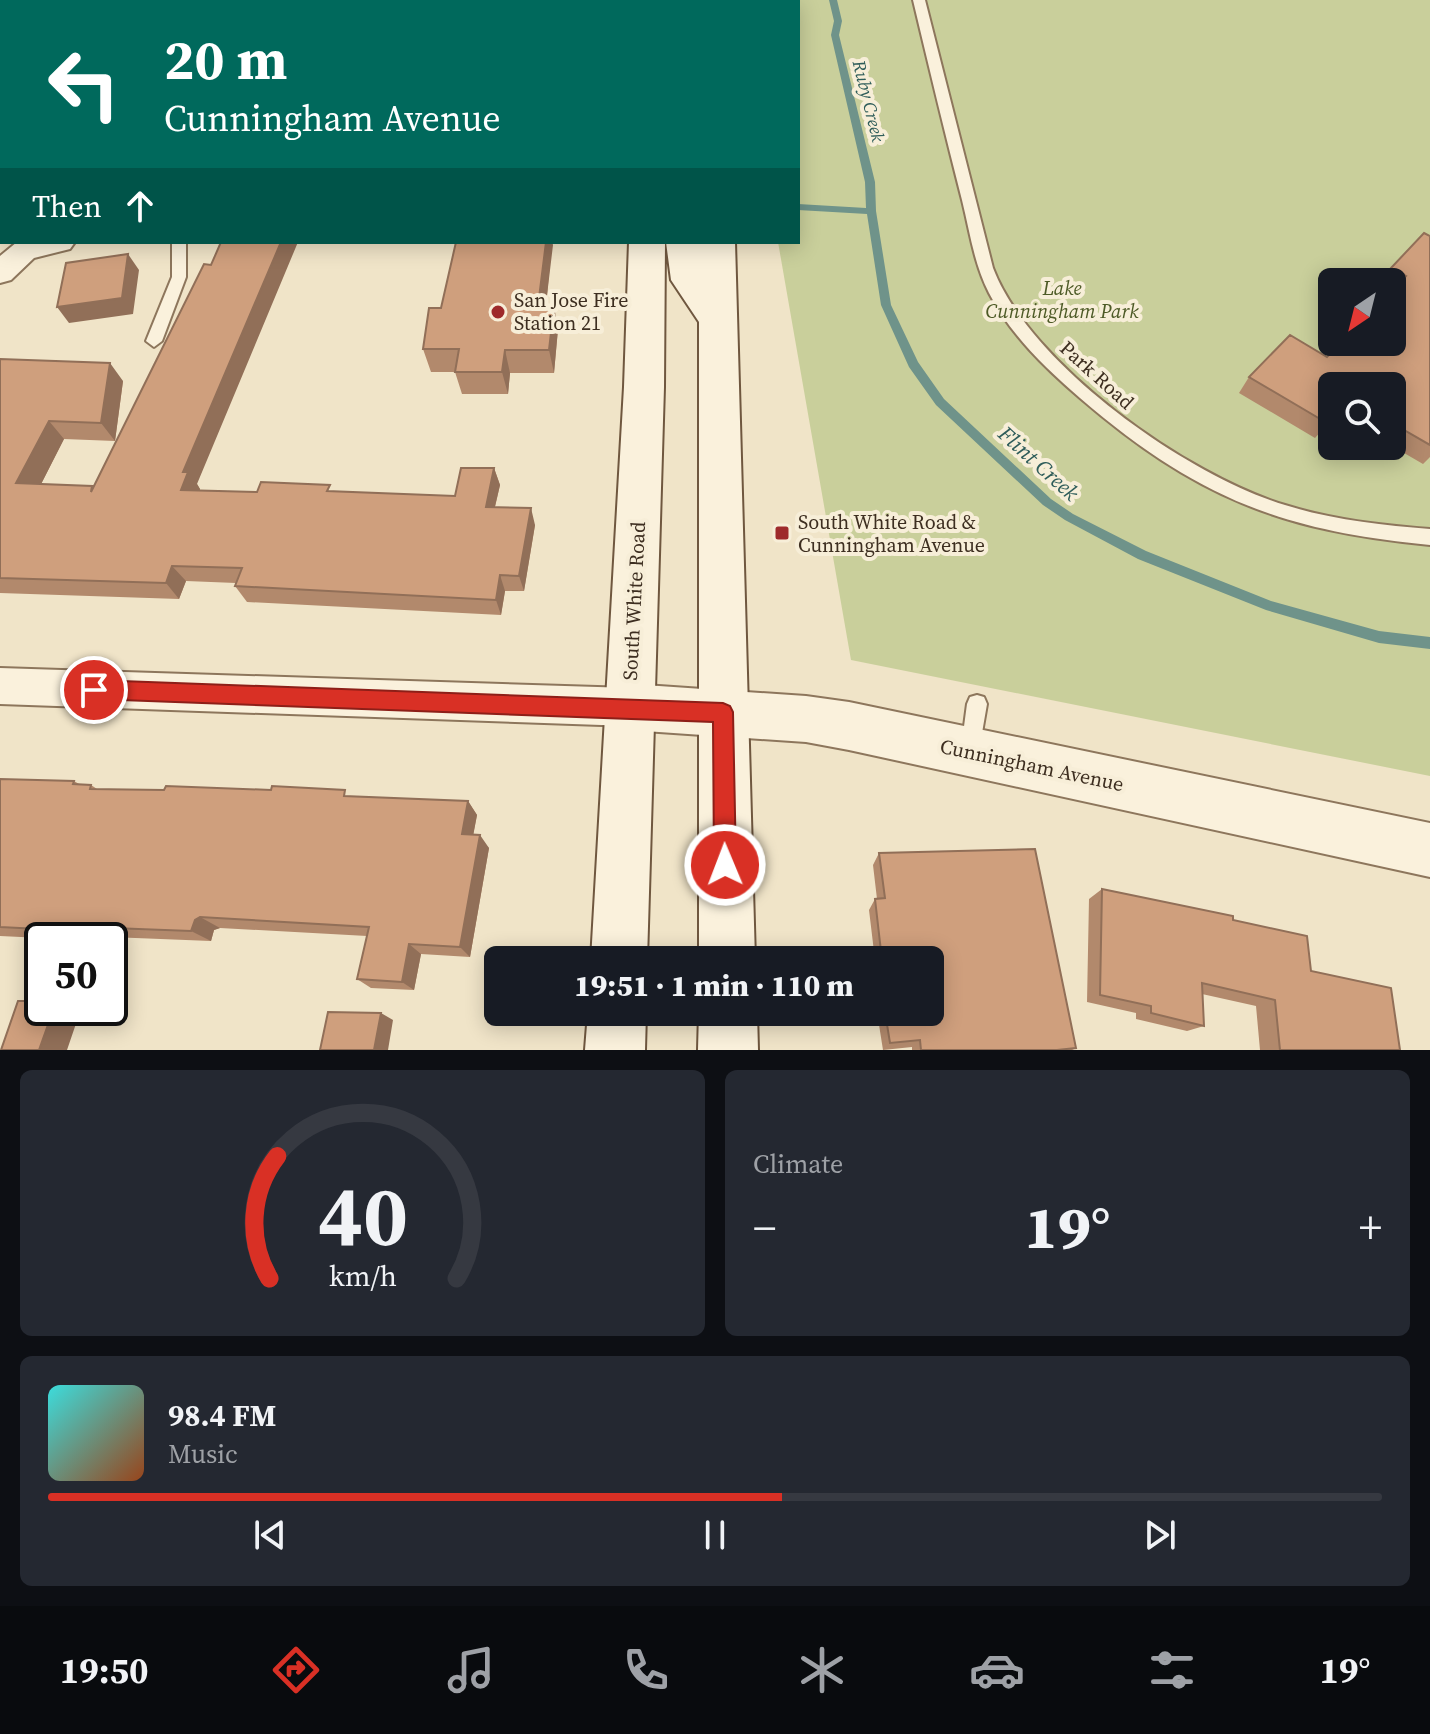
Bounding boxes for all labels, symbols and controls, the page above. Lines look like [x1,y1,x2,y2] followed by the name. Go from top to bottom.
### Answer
[164,21,287,98] text: 20 m
[32,32,136,136] icon: left
[847,57,891,145] water label: Ruby Creek
[164,94,501,143] text: Cunningham Avenue
[118,184,162,228] icon: ahead
[32,186,102,227] text: Then
[1318,268,1406,356] north arrow
[1318,268,1406,460] map controls
[985,274,1139,325] park label: Lake Cunningham Park
[514,286,628,337] place label: San Jose Fire Station 21
[489,303,507,321] marker: San Jose Fire Station 21
[1054,334,1141,416] street label: Park Road
[1318,372,1406,460] button: search
[991,418,1086,508] water label: Flint Creek
[798,508,985,559] place label: South White Road & Cunningham Avenue
[616,520,652,681] street label: South White Road
[773,524,791,542] marker: South White Road & Cunningham Avenue
[60,656,128,724] pin
[72,668,116,712] icon: arrive
[938,732,1126,798] street label: Cunningham Avenue
[683,823,767,907] position arrow
[24,922,128,1026] speed limit sign: 50
[574,965,854,1006] text: 19:51 · 1 min · 110 m
[753,1146,843,1182] text: Climate
[317,1159,408,1273] text: 40
[1025,1186,1110,1268] text: 19°
[753,1197,776,1258] text: −
[1359,1197,1382,1258] text: +
[328,1256,397,1296] text: km/h
[168,1395,276,1436] text: 98.4 FM
[168,1436,238,1472] text: Music
[248,1513,292,1557] icon: previous
[693,1513,737,1557] icon: pause
[1138,1513,1182,1557] icon: next
[268,1642,324,1698] icon: directions
[443,1642,499,1698] icon: music
[618,1642,674,1698] icon: phone
[794,1642,850,1698] icon: climate
[969,1642,1025,1698] icon: car
[1144,1642,1200,1698] icon: filters
[60,1646,149,1695] text: 19:50
[1319,1646,1370,1695] text: 19°

